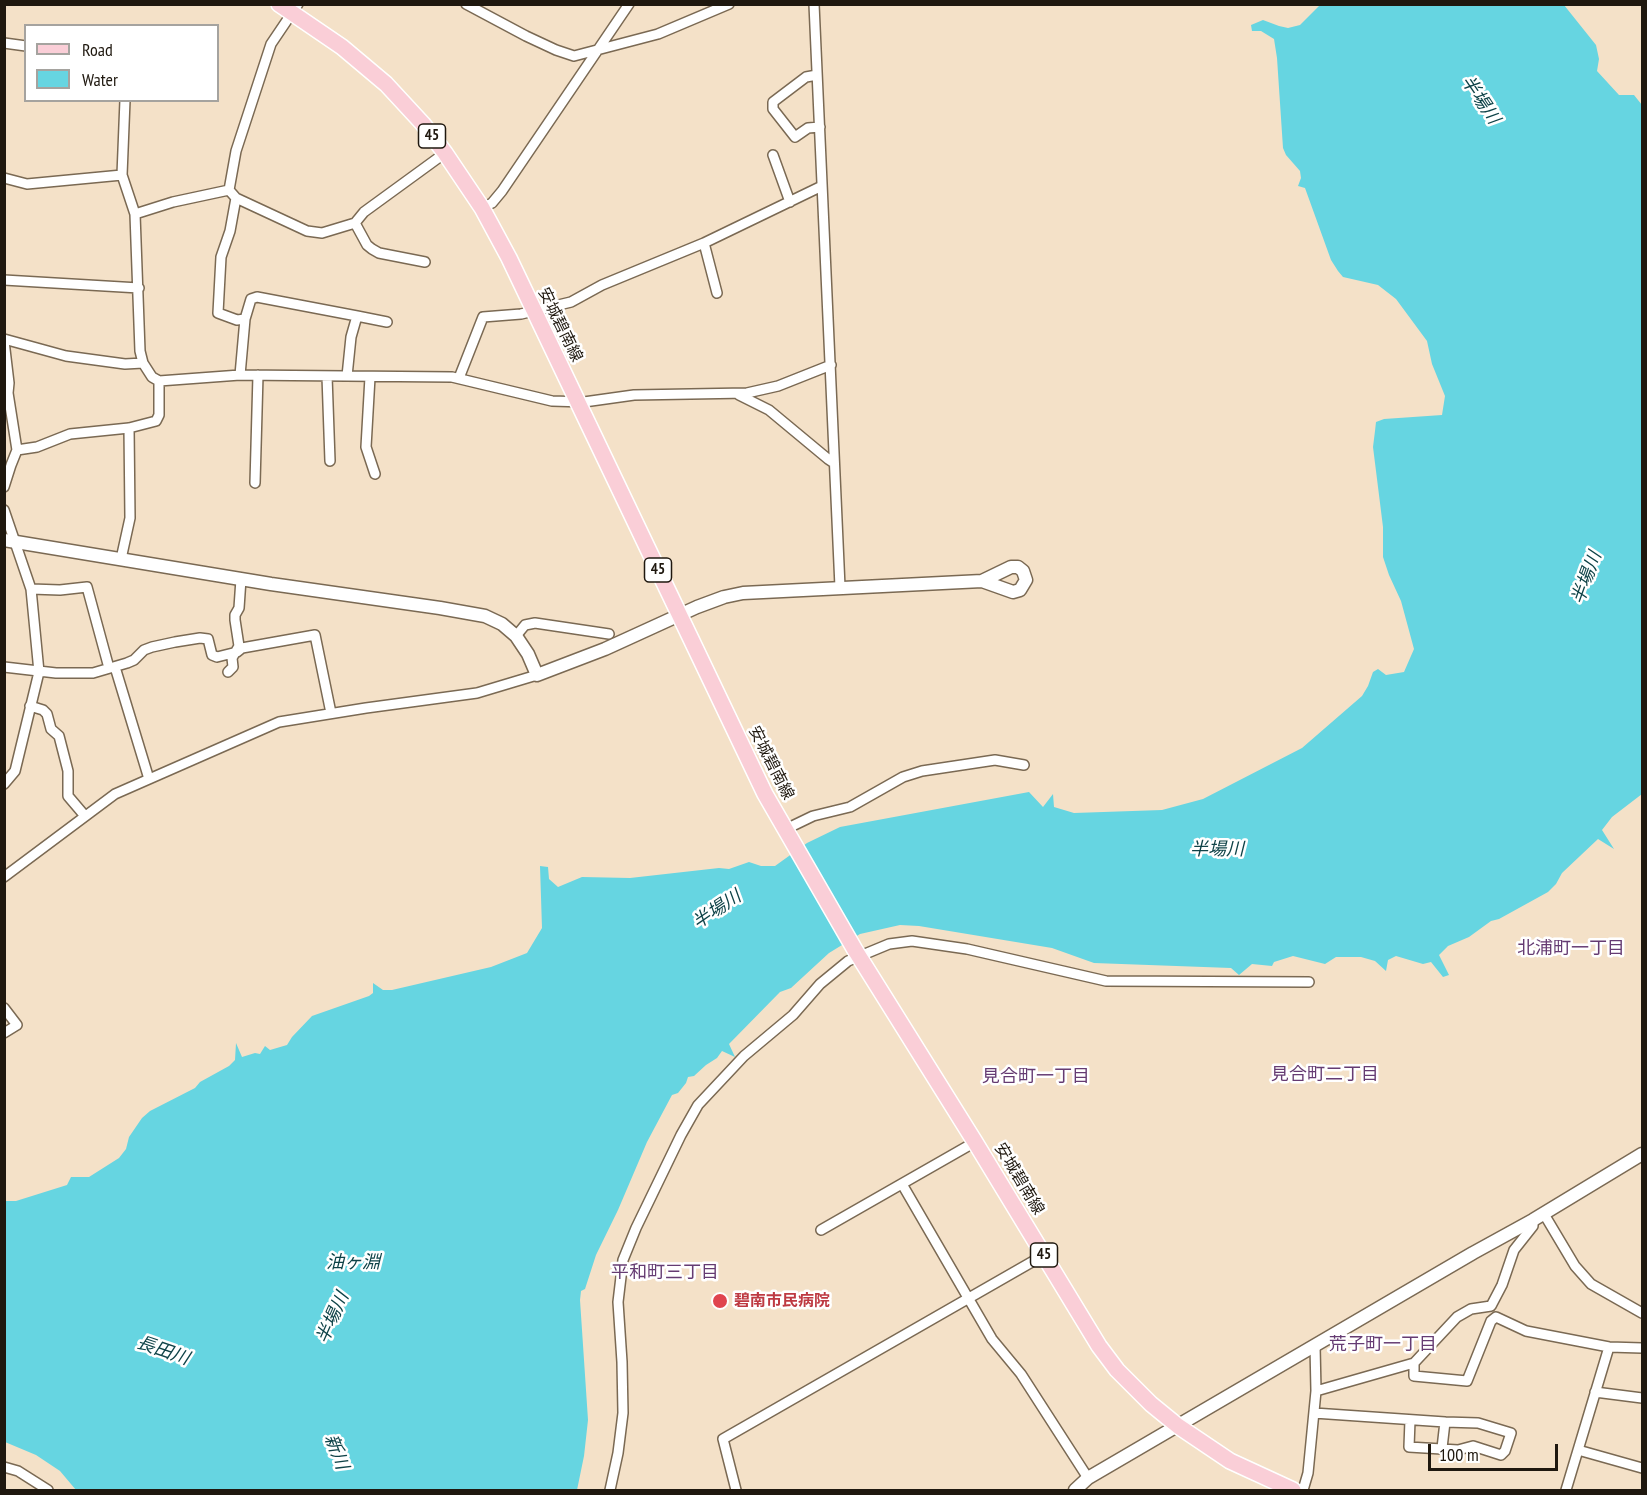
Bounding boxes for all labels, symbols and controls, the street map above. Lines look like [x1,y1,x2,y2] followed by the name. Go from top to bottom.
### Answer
[24,24,219,102] legend
[82,38,113,61] text: Road
[82,68,118,91] text: Water
[1456,72,1504,128] water label: 半場川
[418,124,446,148] road number: 45
[534,285,586,365] street label: 安城碧南線
[1568,549,1606,607] water label: 半場川
[644,558,672,582] road number: 45
[744,723,798,803] street label: 安城碧南線
[1190,839,1244,861] water label: 半場川
[689,886,745,934] water label: 半場川
[1517,938,1625,960] district label: 北浦町一丁目
[1271,1064,1379,1086] district label: 見合町二丁目
[982,1066,1090,1088] district label: 見合町一丁目
[990,1140,1048,1218] street label: 安城碧南線
[1030,1243,1058,1267] road number: 45
[326,1252,380,1274] water label: 油ヶ淵
[611,1262,719,1284] district label: 平和町三丁目
[312,1289,354,1347] water label: 半場川
[734,1291,830,1311] place label: 碧南市民病院
[711,1292,729,1310] marker: 碧南市民病院
[134,1332,192,1370] water label: 長田川
[1329,1334,1437,1356] district label: 荒子町一丁目
[319,1431,353,1473] water label: 新川
[1431,1432,1562,1470] scale bar
[1439,1443,1479,1466] text: 100 m

